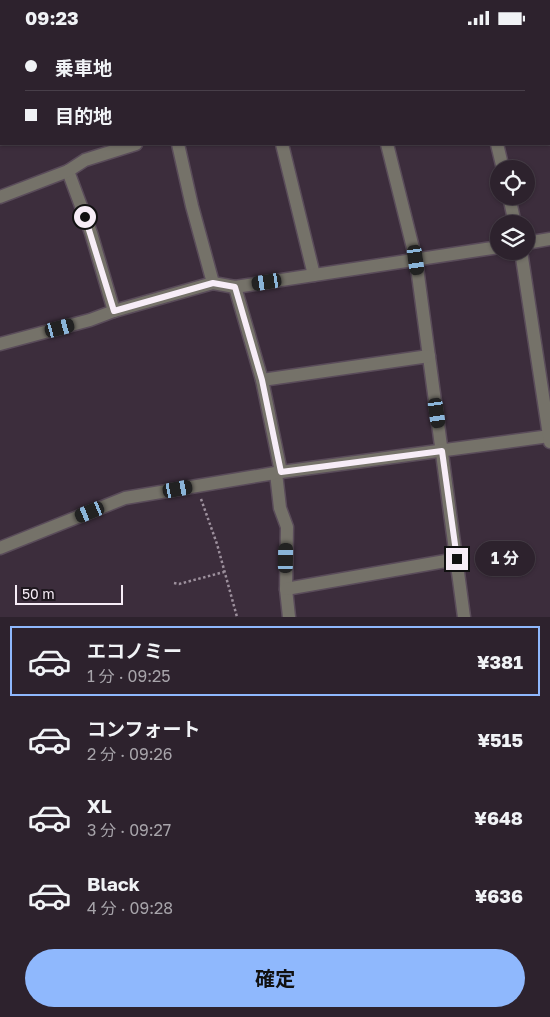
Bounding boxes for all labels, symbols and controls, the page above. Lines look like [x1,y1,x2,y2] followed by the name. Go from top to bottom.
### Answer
[25,6,79,29] text: 09:23
[55,56,112,79] text: 乗車地
[55,104,112,127] text: 目的地
[490,160,535,260] map controls
[490,160,535,205] button: locate
[74,206,96,228] route start
[490,215,535,260] button: layers
[406,244,425,276] car
[251,272,282,292] car
[43,317,76,339] car
[427,397,446,429] car
[161,479,194,499] car
[73,499,106,525] car
[474,541,534,577] callout: 1 分
[278,543,293,573] car
[446,548,468,570] route end
[491,548,519,568] text: 1 分
[15,582,122,605] scale bar
[22,585,55,602] text: 50 m
[27,639,72,684] icon: car
[87,639,182,662] text: エコノミー
[477,650,523,673] text: ¥381
[87,666,171,686] text: 1 分 · 09:25
[27,717,72,762] icon: car
[87,717,200,740] text: コンフォート
[477,728,523,751] text: ¥515
[87,744,172,764] text: 2 分 · 09:26
[87,794,112,817] text: XL
[27,795,72,840] icon: car
[474,806,523,829] text: ¥648
[87,820,171,840] text: 3 分 · 09:27
[87,872,140,895] text: Black
[27,873,72,918] icon: car
[475,884,523,907] text: ¥636
[87,898,173,918] text: 4 分 · 09:28
[25,949,525,1007] button: 確定

